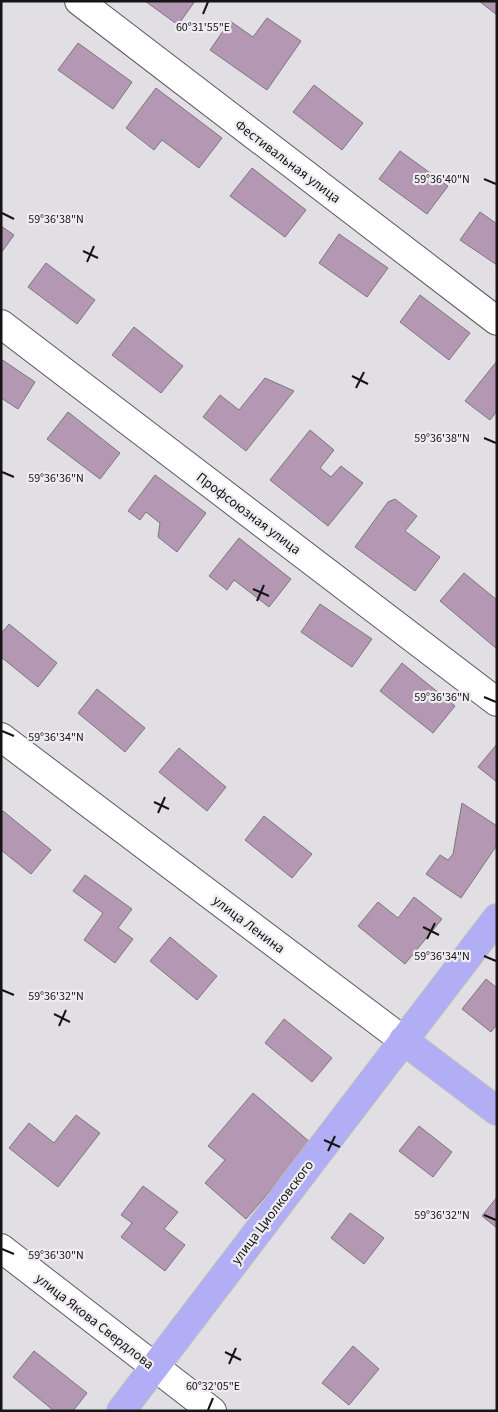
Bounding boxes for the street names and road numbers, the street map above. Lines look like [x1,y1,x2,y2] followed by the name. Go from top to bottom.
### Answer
[230,115,344,208] street label: Фестивальная улица
[192,468,305,560] street label: Профсоюзная улица
[208,891,289,959] street label: улица Ленина
[227,1156,319,1269] street label: улица Циолковского
[31,1269,158,1374] street label: улица Якова Свердлова

